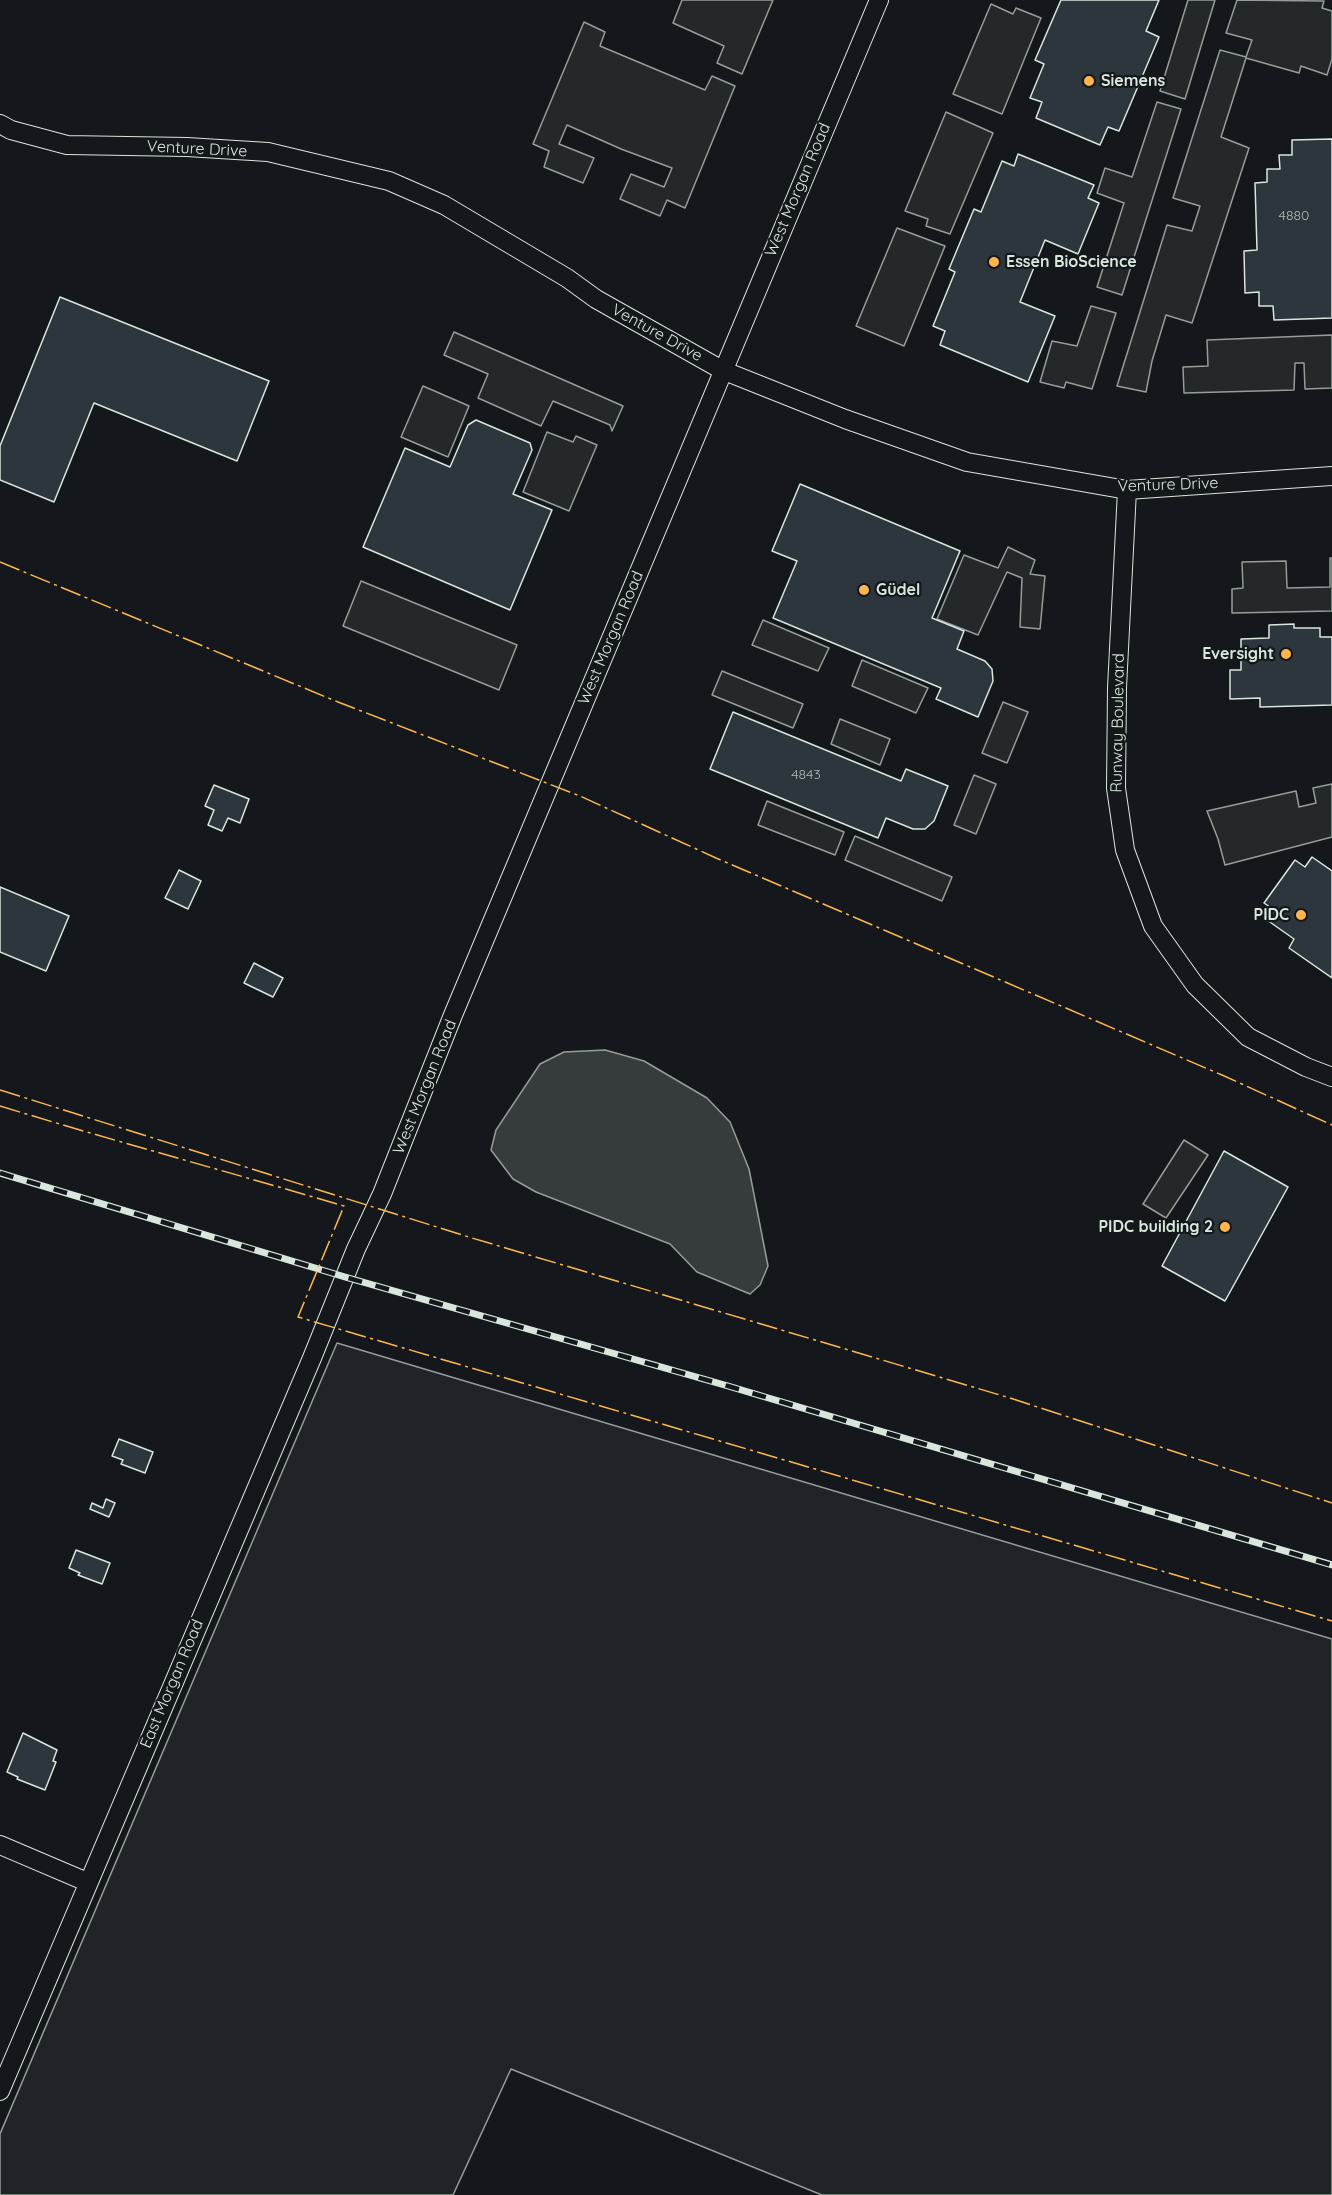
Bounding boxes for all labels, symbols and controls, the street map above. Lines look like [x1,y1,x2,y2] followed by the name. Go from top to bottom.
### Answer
[1101,71,1165,91] place label: Siemens
[1082,74,1096,88] marker: Siemens
[761,120,835,260] street label: West Morgan Road
[146,137,248,161] street label: Venture Drive
[1279,208,1309,224] house number: 4880
[1006,252,1137,272] place label: Essen BioScience
[987,255,1001,269] marker: Essen BioScience
[608,300,706,366] street label: Venture Drive
[1117,474,1219,496] street label: Venture Drive
[574,568,648,708] street label: West Morgan Road
[876,580,920,600] place label: Güdel
[857,583,871,597] marker: Güdel
[1202,644,1274,664] place label: Eversight
[1279,647,1293,661] marker: Eversight
[1107,653,1129,793] street label: Runway Boulevard
[791,767,821,783] house number: 4843
[1253,905,1289,925] place label: PIDC
[1294,908,1308,922] marker: PIDC
[389,1017,461,1157] street label: West Morgan Road
[1098,1217,1213,1237] place label: PIDC building 2
[1218,1220,1232,1234] marker: PIDC building 2
[136,1617,208,1751] street label: East Morgan Road

